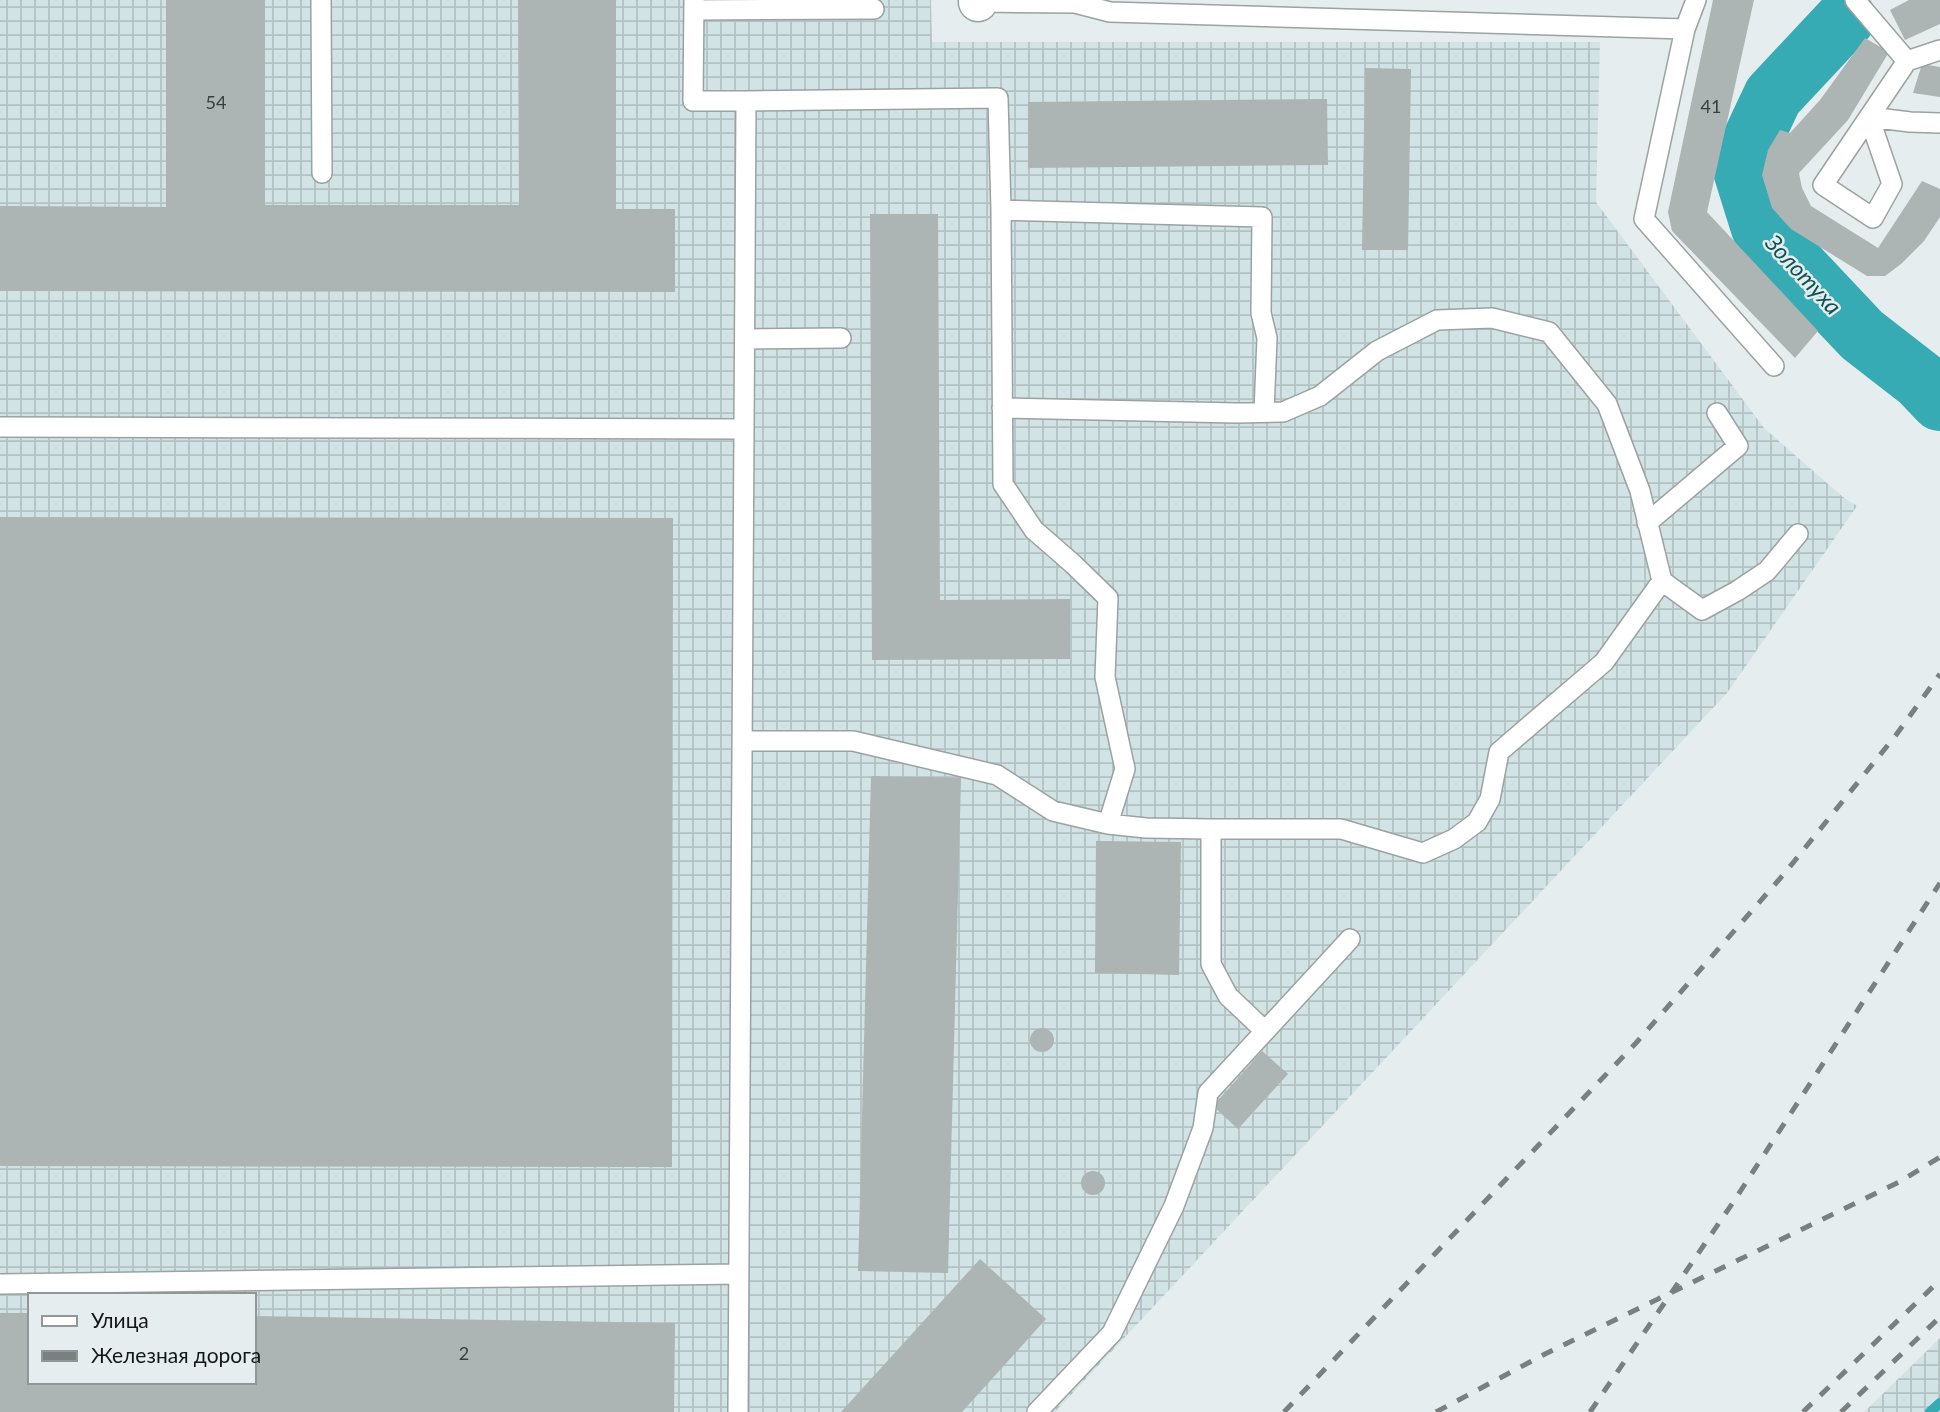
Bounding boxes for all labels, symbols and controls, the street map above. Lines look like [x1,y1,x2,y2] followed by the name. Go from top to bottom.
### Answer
[206,91,226,113] house number: 54
[1701,95,1721,117] house number: 41
[1759,228,1848,320] water label: Золотуха
[28,1293,256,1384] legend
[91,1307,149,1332] text: Улица
[91,1342,261,1367] text: Железная дорога
[459,1342,469,1364] house number: 2

